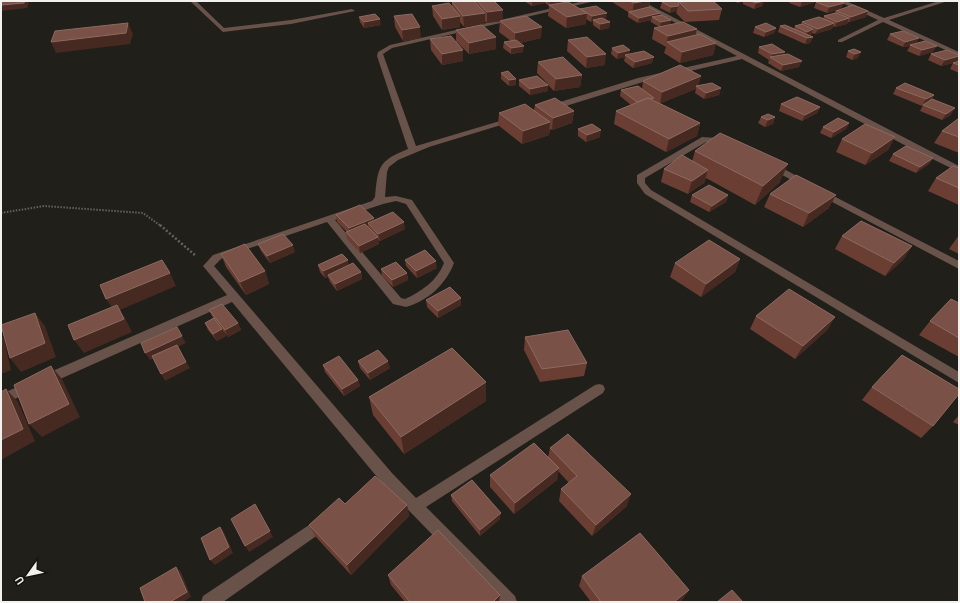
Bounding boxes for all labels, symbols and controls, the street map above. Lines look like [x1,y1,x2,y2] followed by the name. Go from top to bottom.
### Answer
[8,555,48,595] north arrow
[12,574,27,587] text: U

